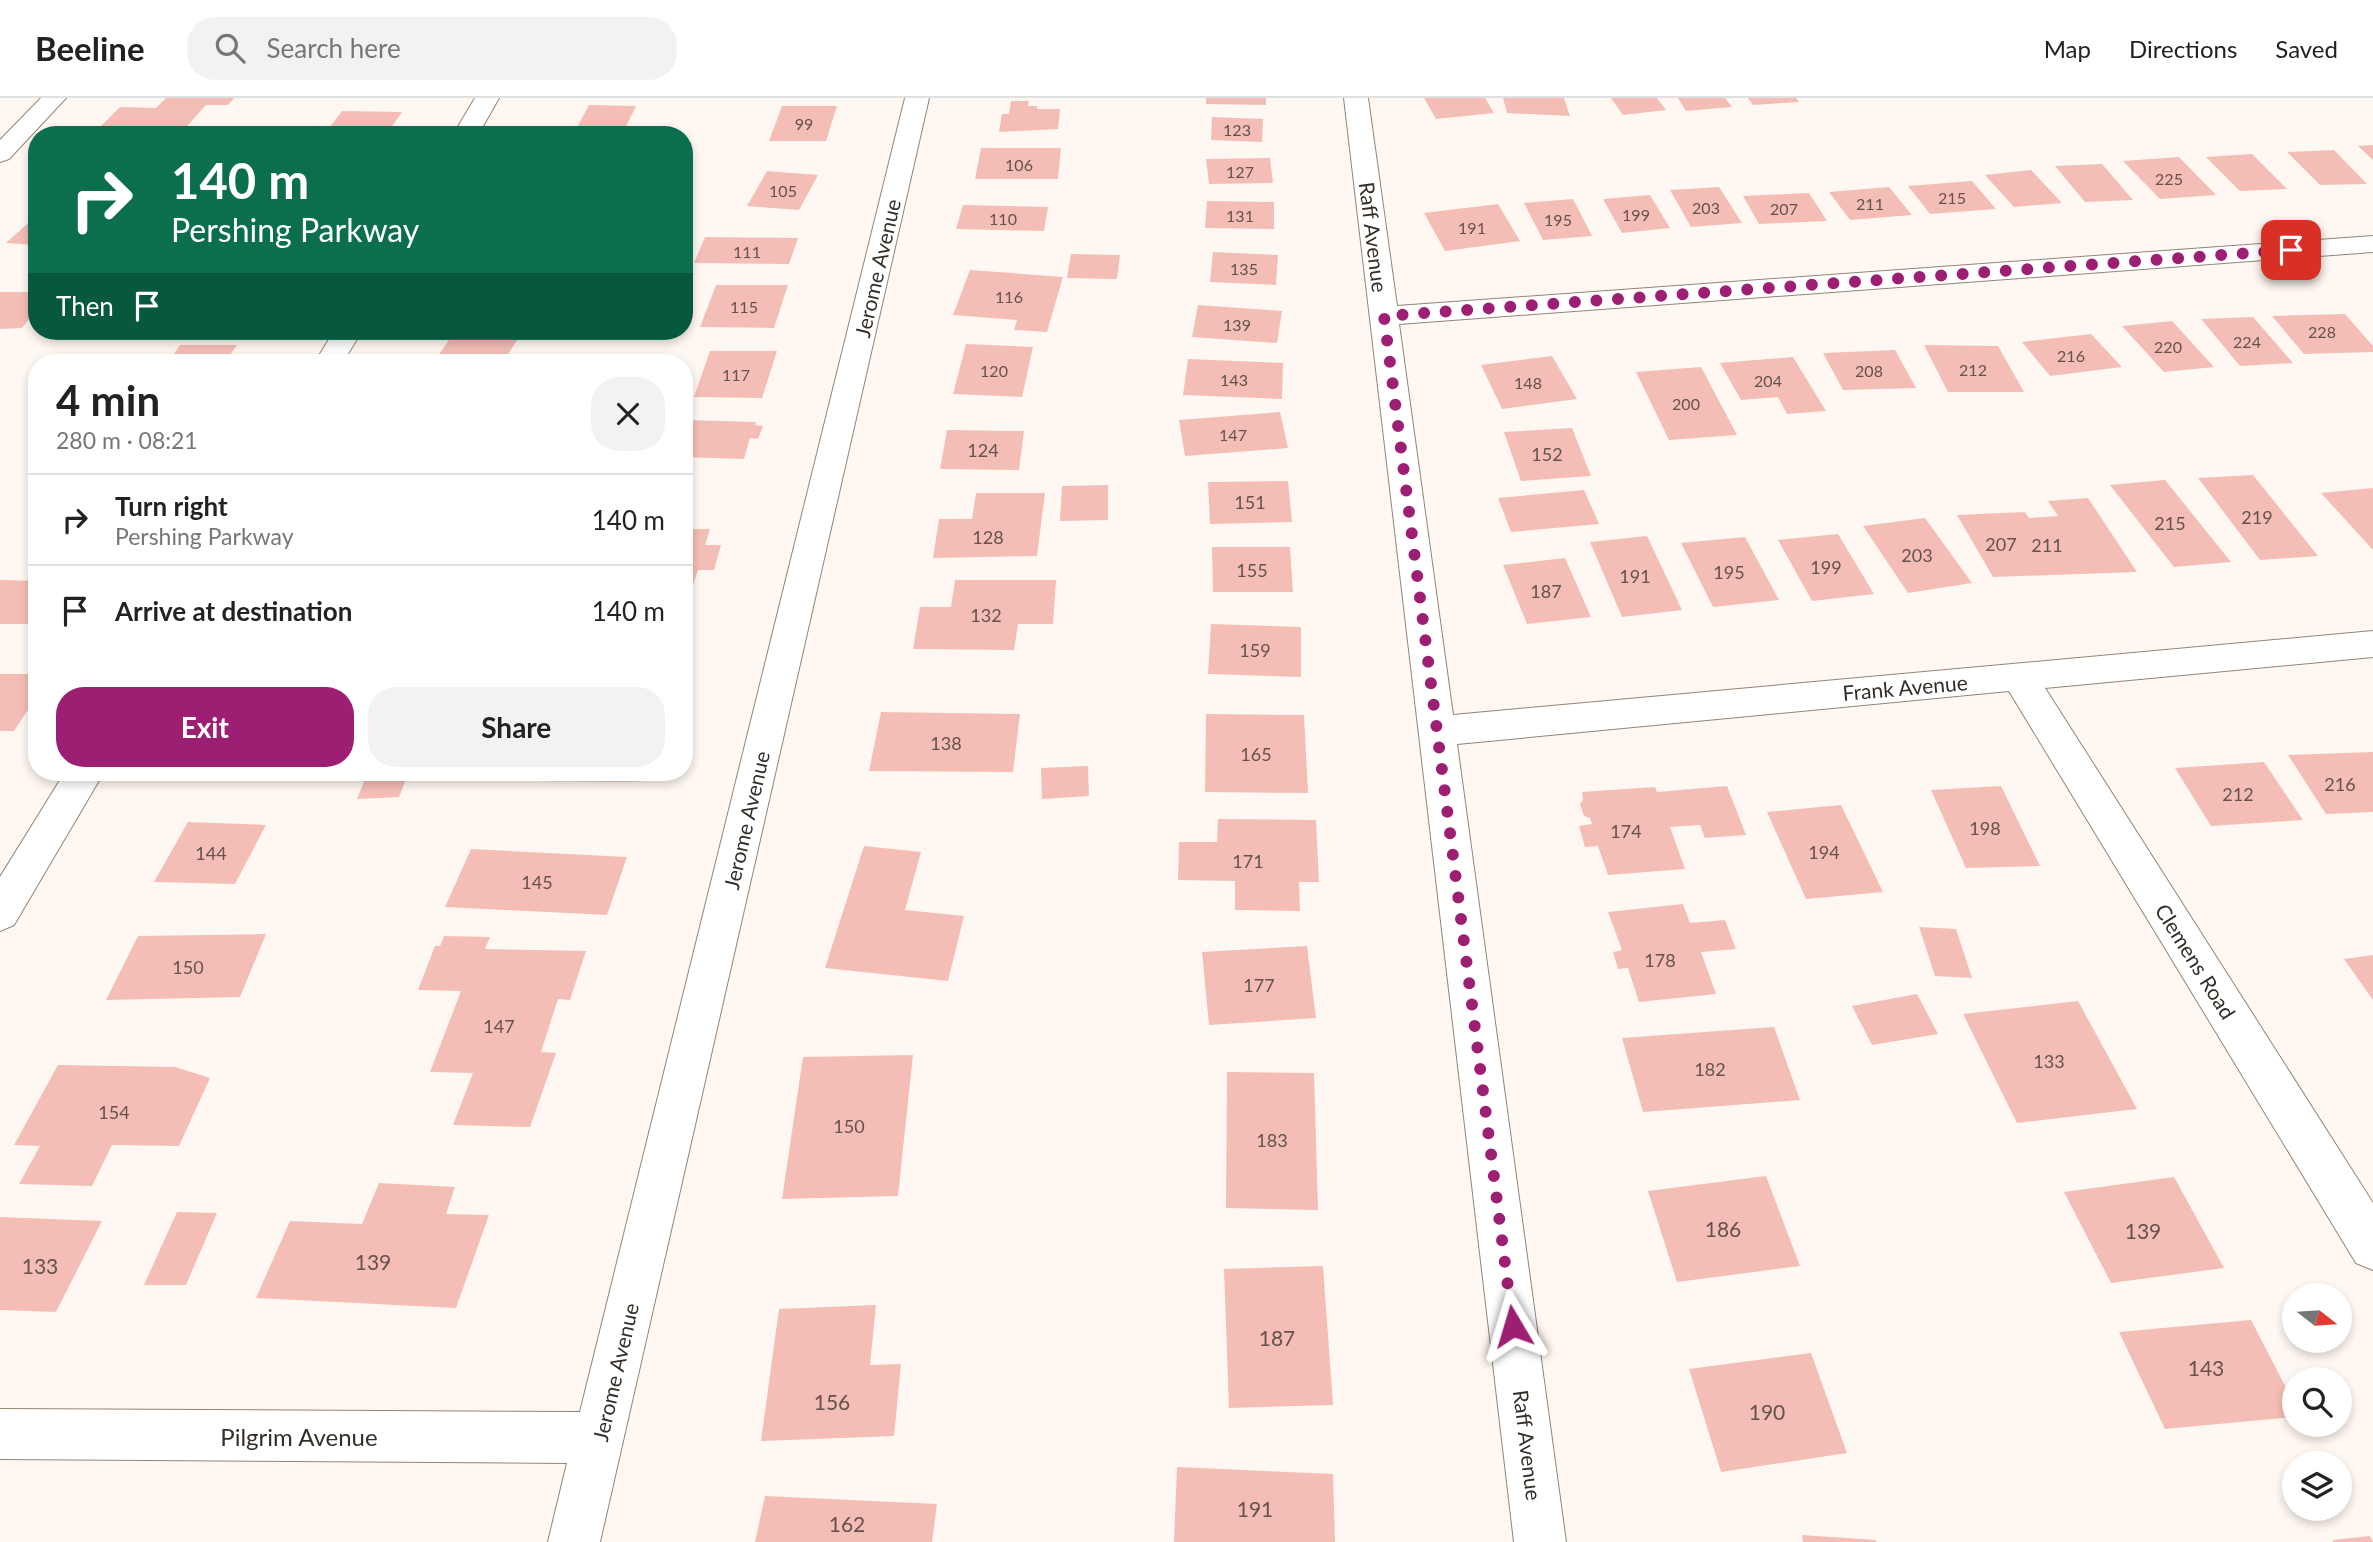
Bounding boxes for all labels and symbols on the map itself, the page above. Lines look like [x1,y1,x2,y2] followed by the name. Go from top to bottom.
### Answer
[795,114,813,133] house number: 99
[1223,120,1251,139] house number: 123
[1005,155,1033,174] house number: 106
[1226,162,1254,181] house number: 127
[2155,169,2183,188] house number: 225
[1355,180,1393,294] street label: Raff Avenue
[769,181,797,200] house number: 105
[1938,188,1966,207] house number: 215
[1856,194,1884,213] house number: 211
[849,196,905,340] street label: Jerome Avenue
[1692,198,1720,217] house number: 203
[1770,199,1798,218] house number: 207
[1622,205,1650,224] house number: 199
[1226,206,1254,225] house number: 131
[989,209,1017,228] house number: 110
[1544,210,1572,229] house number: 195
[1458,218,1486,237] house number: 191
[2261,220,2321,280] pin
[733,242,761,261] house number: 111
[1230,259,1258,278] house number: 135
[995,287,1023,306] house number: 116
[730,297,758,316] house number: 115
[1223,315,1251,334] house number: 139
[2308,322,2336,341] house number: 228
[2233,332,2261,351] house number: 224
[2154,337,2182,356] house number: 220
[2057,346,2085,365] house number: 216
[1959,360,1987,379] house number: 212
[980,361,1008,380] house number: 120
[1855,361,1883,380] house number: 208
[722,365,750,384] house number: 117
[1220,370,1248,389] house number: 143
[1754,371,1782,390] house number: 204
[1514,373,1542,392] house number: 148
[1672,394,1700,413] house number: 200
[1219,425,1247,444] house number: 147
[967,439,999,461] house number: 124
[1531,443,1563,465] house number: 152
[1234,491,1266,513] house number: 151
[2241,506,2273,528] house number: 219
[2154,512,2186,534] house number: 215
[972,526,1004,548] house number: 128
[1985,533,2017,555] house number: 207
[2031,534,2063,556] house number: 211
[1901,544,1933,566] house number: 203
[1810,556,1842,578] house number: 199
[1236,559,1268,581] house number: 155
[1713,561,1745,583] house number: 195
[1619,565,1651,587] house number: 191
[1530,580,1562,602] house number: 187
[970,604,1002,626] house number: 132
[1239,639,1271,661] house number: 159
[1841,669,1969,705] street label: Frank Avenue
[930,732,962,754] house number: 138
[1240,743,1272,765] house number: 165
[718,748,774,892] street label: Jerome Avenue
[2324,773,2356,795] house number: 216
[2222,783,2254,805] house number: 212
[1969,817,2001,839] house number: 198
[1610,820,1642,842] house number: 174
[1808,841,1840,863] house number: 194
[195,842,227,864] house number: 144
[1232,850,1264,872] house number: 171
[521,871,553,893] house number: 145
[2151,899,2241,1023] street label: Clemens Road
[1644,949,1676,971] house number: 178
[172,956,204,978] house number: 150
[1243,974,1275,996] house number: 177
[483,1015,515,1037] house number: 147
[2033,1050,2065,1072] house number: 133
[1694,1058,1726,1080] house number: 182
[98,1101,130,1123] house number: 154
[833,1115,865,1137] house number: 150
[1256,1129,1288,1151] house number: 183
[1705,1216,1741,1241] house number: 186
[2125,1218,2161,1243] house number: 139
[355,1249,391,1274] house number: 139
[22,1253,58,1278] house number: 133
[2282,1283,2352,1353] north arrow
[1476,1289,1550,1363] position arrow
[587,1300,643,1444] street label: Jerome Avenue
[1259,1325,1295,1350] house number: 187
[2188,1355,2224,1380] house number: 143
[1509,1388,1547,1502] street label: Raff Avenue
[814,1389,850,1414] house number: 156
[1749,1399,1785,1424] house number: 190
[220,1422,378,1451] street label: Pilgrim Avenue
[1237,1496,1273,1521] house number: 191
[829,1511,865,1536] house number: 162

